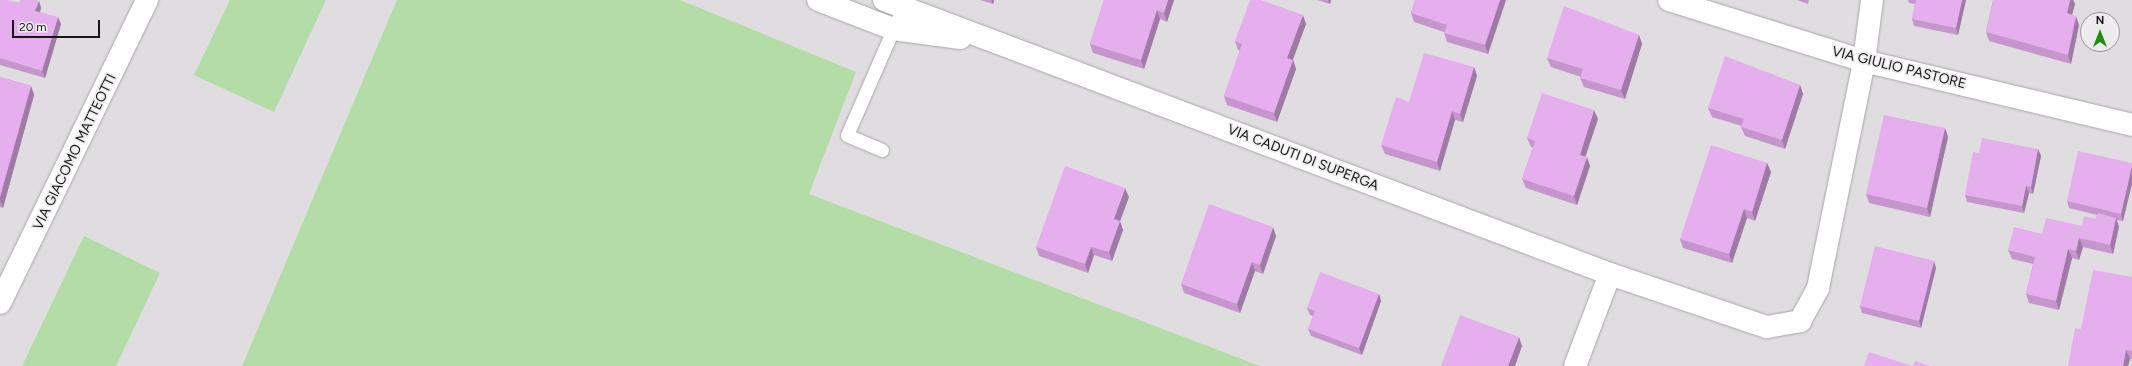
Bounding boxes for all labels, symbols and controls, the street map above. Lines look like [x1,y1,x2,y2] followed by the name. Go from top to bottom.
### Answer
[14,12,102,38] scale bar
[2080,12,2120,52] north arrow
[2096,14,2104,27] text: N
[19,20,47,34] text: 20 m
[1830,43,1968,93] street label: VIA GIULIO PASTORE
[30,71,120,233] street label: VIA GIACOMO MATTEOTTI
[1225,121,1381,195] street label: VIA CADUTI DI SUPERGA

